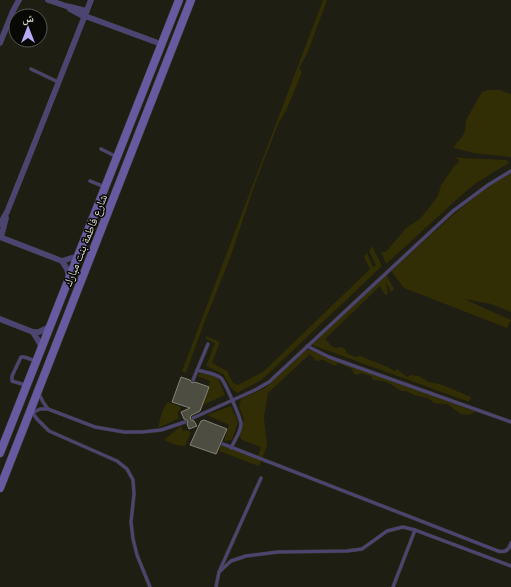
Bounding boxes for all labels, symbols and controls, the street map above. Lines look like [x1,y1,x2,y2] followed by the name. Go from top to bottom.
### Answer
[8,8,48,48] north arrow
[22,11,34,26] text: ش
[60,192,111,289] street label: شارع فاطمة بنت مبارك

